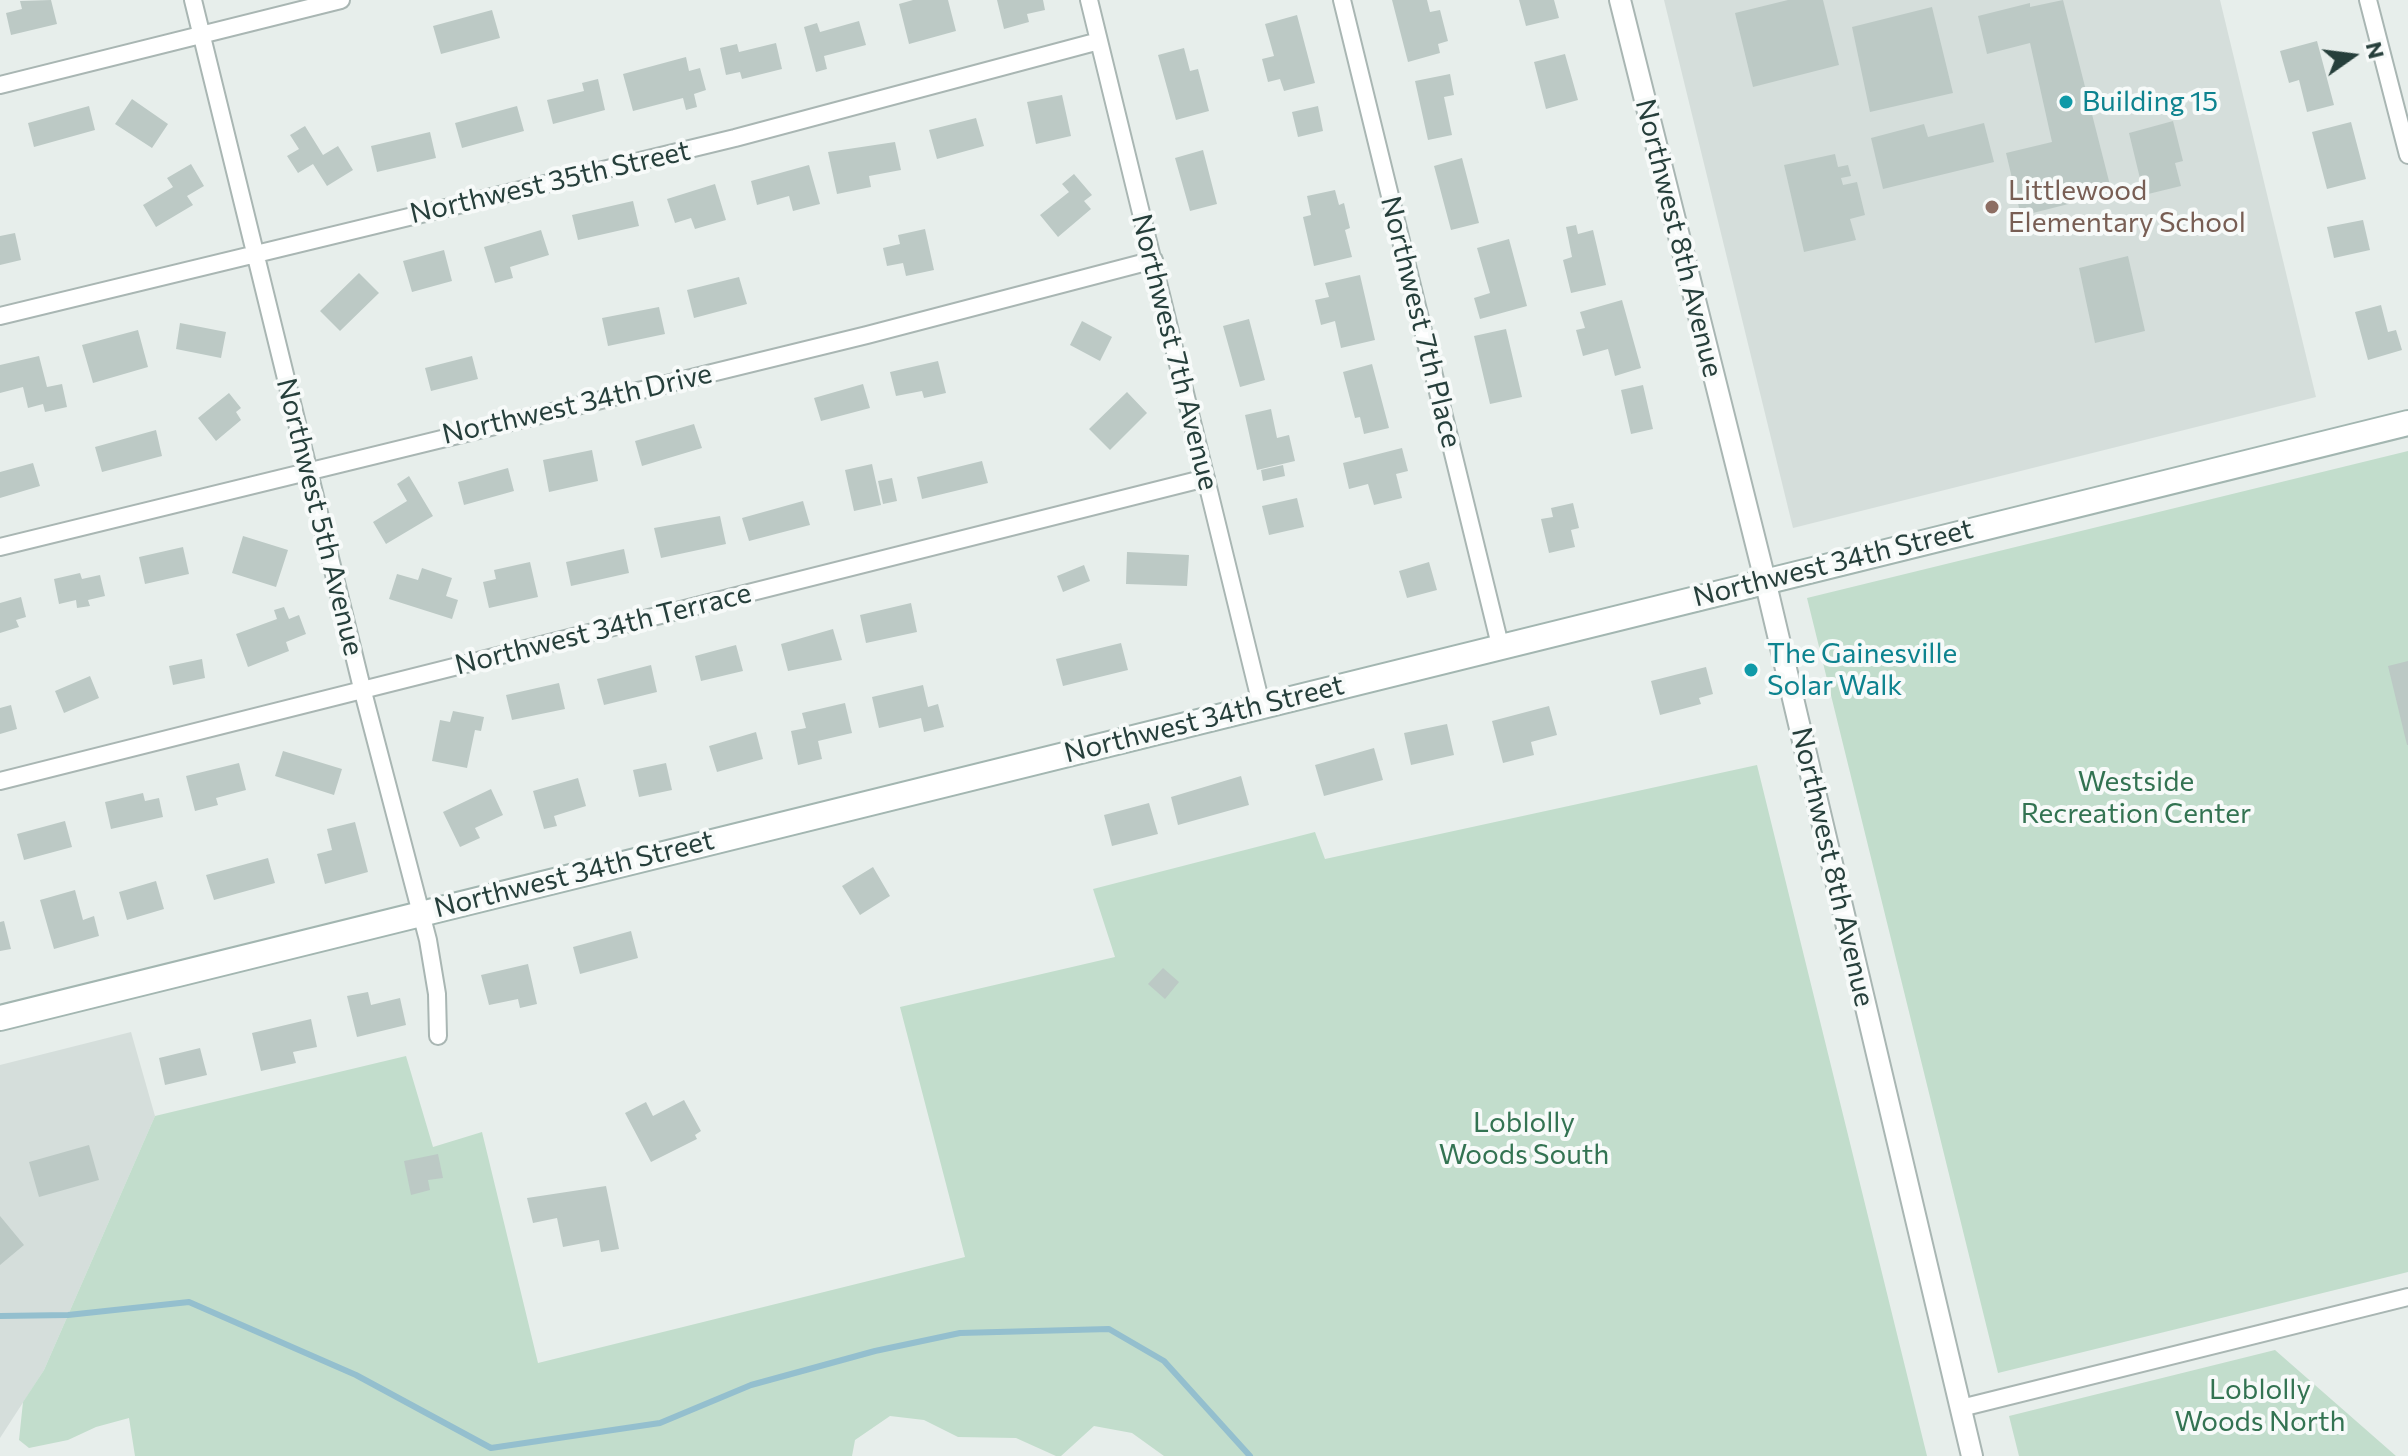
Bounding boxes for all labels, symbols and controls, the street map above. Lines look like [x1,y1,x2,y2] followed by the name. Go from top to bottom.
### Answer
[2312,16,2392,96] north arrow
[2361,39,2391,61] text: N
[2082,85,2218,119] place label: Building 15
[2057,93,2075,111] marker: Building 15
[1628,95,1730,381] street label: Northwest 8th Avenue
[407,133,693,231] street label: Northwest 35th Street
[2008,174,2246,240] place label: Littlewood Elementary School
[1373,193,1469,451] street label: Northwest 7th Place
[1983,198,2001,216] marker: Littlewood Elementary School
[1124,210,1226,494] street label: Northwest 7th Avenue
[439,357,715,451] street label: Northwest 34th Drive
[269,375,371,659] street label: Northwest 5th Avenue
[1690,512,1976,614] street label: Northwest 34th Street
[451,576,755,682] street label: Northwest 34th Terrace
[1767,637,1957,703] place label: The Gainesville Solar Walk
[1742,661,1760,679] marker: The Gainesville Solar Walk
[1061,668,1347,770] street label: Northwest 34th Street
[1785,724,1881,1010] street label: Northwest 8th Avenue
[2021,765,2251,831] park label: Westside Recreation Center
[431,823,717,925] street label: Northwest 34th Street
[1439,1106,1609,1172] park label: Loblolly Woods South
[2175,1373,2345,1439] park label: Loblolly Woods North

